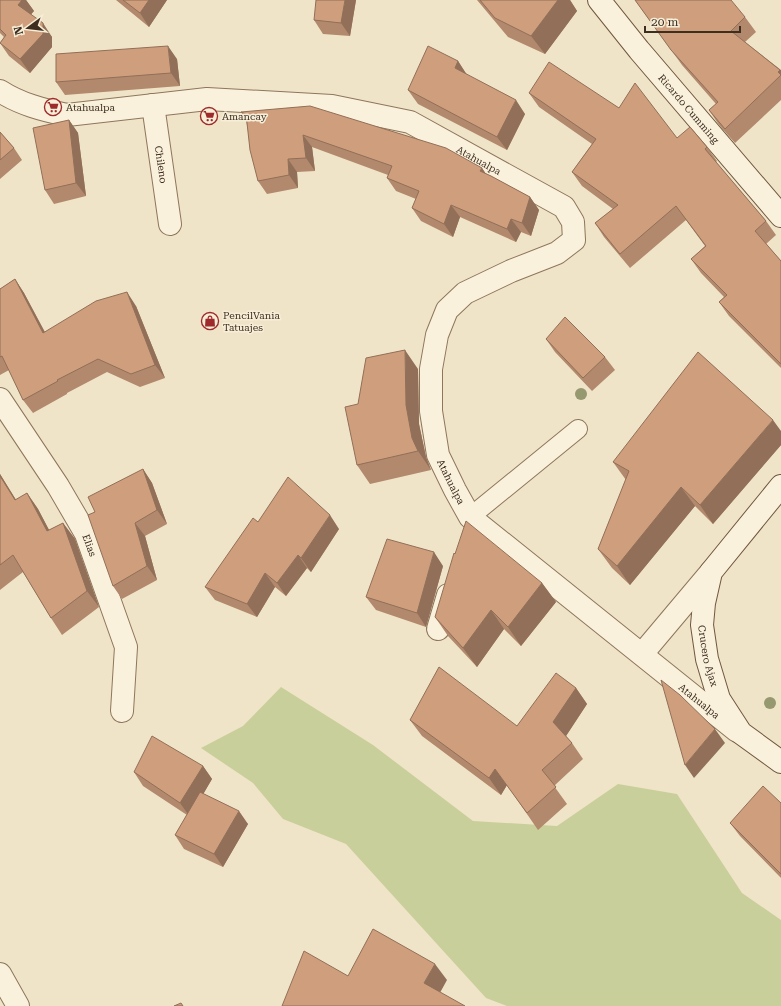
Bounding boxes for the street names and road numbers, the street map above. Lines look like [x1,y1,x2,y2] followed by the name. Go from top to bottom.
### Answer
[656,72,722,145] street label: Ricardo Cumming
[455,143,504,177] street label: Atahualpa
[153,145,170,184] street label: Chileno
[435,457,468,507] street label: Atahualpa
[81,533,99,558] street label: Elias
[697,624,720,688] street label: Crucero Ajax
[677,681,722,721] street label: Atahualpa

